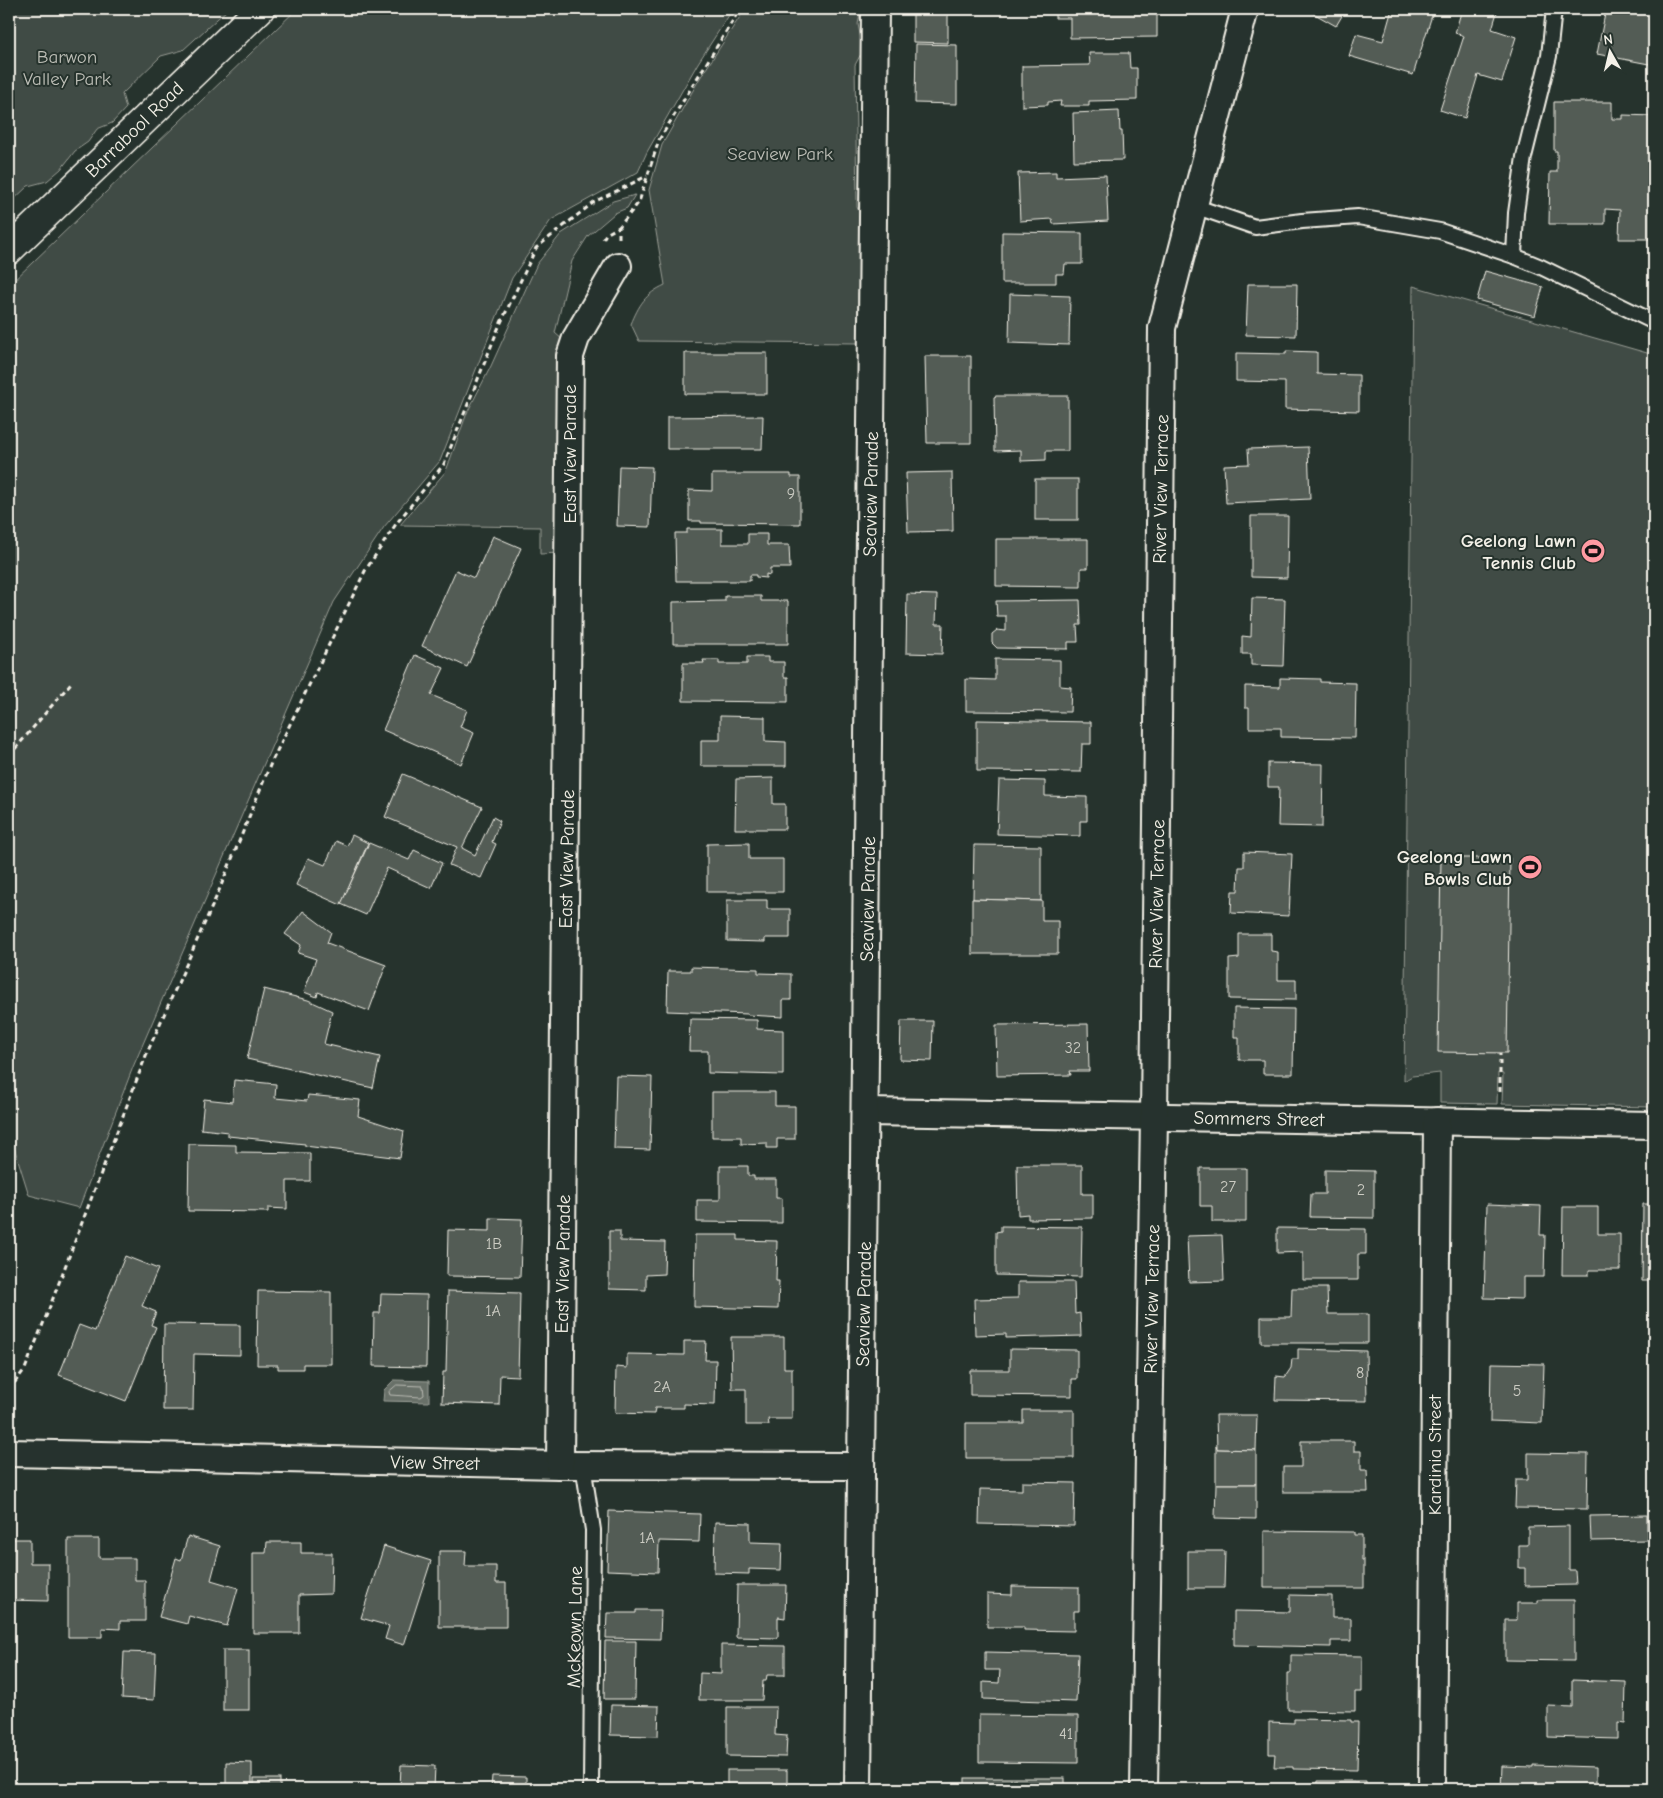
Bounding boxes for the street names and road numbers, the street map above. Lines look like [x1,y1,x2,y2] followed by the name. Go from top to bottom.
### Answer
[81,77,188,182] street label: Barrabool Road
[559,385,581,523] street label: East View Parade
[1149,414,1173,564] street label: River View Terrace
[859,431,883,557] street label: Seaview Parade
[555,789,579,929] street label: East View Parade
[1145,819,1169,969] street label: River View Terrace
[856,836,880,962] street label: Seaview Parade
[1193,1107,1325,1131] street label: Sommers Street
[551,1194,575,1334] street label: East View Parade
[1140,1224,1164,1374] street label: River View Terrace
[852,1241,876,1367] street label: Seaview Parade
[1424,1394,1446,1515] street label: Kardinia Street
[390,1451,480,1475] street label: View Street
[563,1566,587,1688] street label: McKeown Lane

